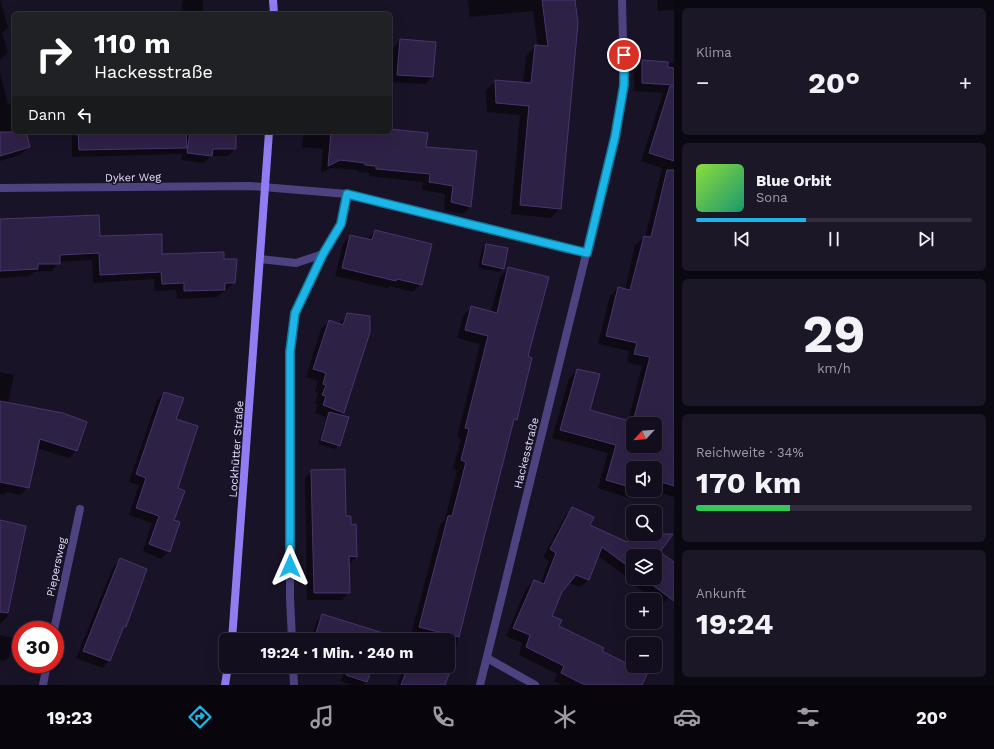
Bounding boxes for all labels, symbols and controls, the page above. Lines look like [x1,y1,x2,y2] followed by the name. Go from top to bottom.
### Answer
[94,27,171,60] text: 110 m
[28,28,80,80] icon: right
[607,38,641,72] pin
[613,44,635,66] icon: arrive
[696,45,732,60] text: Klima
[94,61,213,82] text: Hackesstraße
[808,65,860,100] text: 20°
[696,70,709,95] text: −
[959,70,972,95] text: +
[74,104,96,126] icon: left
[28,106,66,124] text: Dann
[105,171,161,184] street label: Dyker Weg
[756,172,831,190] text: Blue Orbit
[756,190,788,205] text: Sona
[731,228,753,250] icon: previous
[823,228,845,250] icon: pause
[915,228,937,250] icon: next
[802,304,866,365] text: 29
[817,361,851,376] text: km/h
[227,400,246,498] street label: Lockhütter Straße
[511,416,542,490] street label: Hackesstraße
[626,417,662,453] north arrow
[626,417,662,673] map controls
[696,445,804,460] text: Reichweite · 34%
[626,461,662,497] button: sound
[696,465,801,500] text: 170 km
[626,505,662,541] button: search
[44,536,69,598] street label: Piepersweg
[269,545,311,587] position arrow
[626,549,662,585] button: layers
[696,586,746,601] text: Ankunft
[626,593,662,629] button: +
[696,606,773,641] text: 19:24
[12,621,64,673] speed limit sign: 30
[626,637,662,673] button: −
[261,644,413,662] text: 19:24 · 1 Min. · 240 m
[186,703,214,731] icon: directions
[308,703,336,731] icon: music
[429,703,457,731] icon: phone
[551,703,579,731] icon: climate
[673,703,701,731] icon: car
[794,703,822,731] icon: filters
[47,707,93,728] text: 19:23
[916,707,947,728] text: 20°

